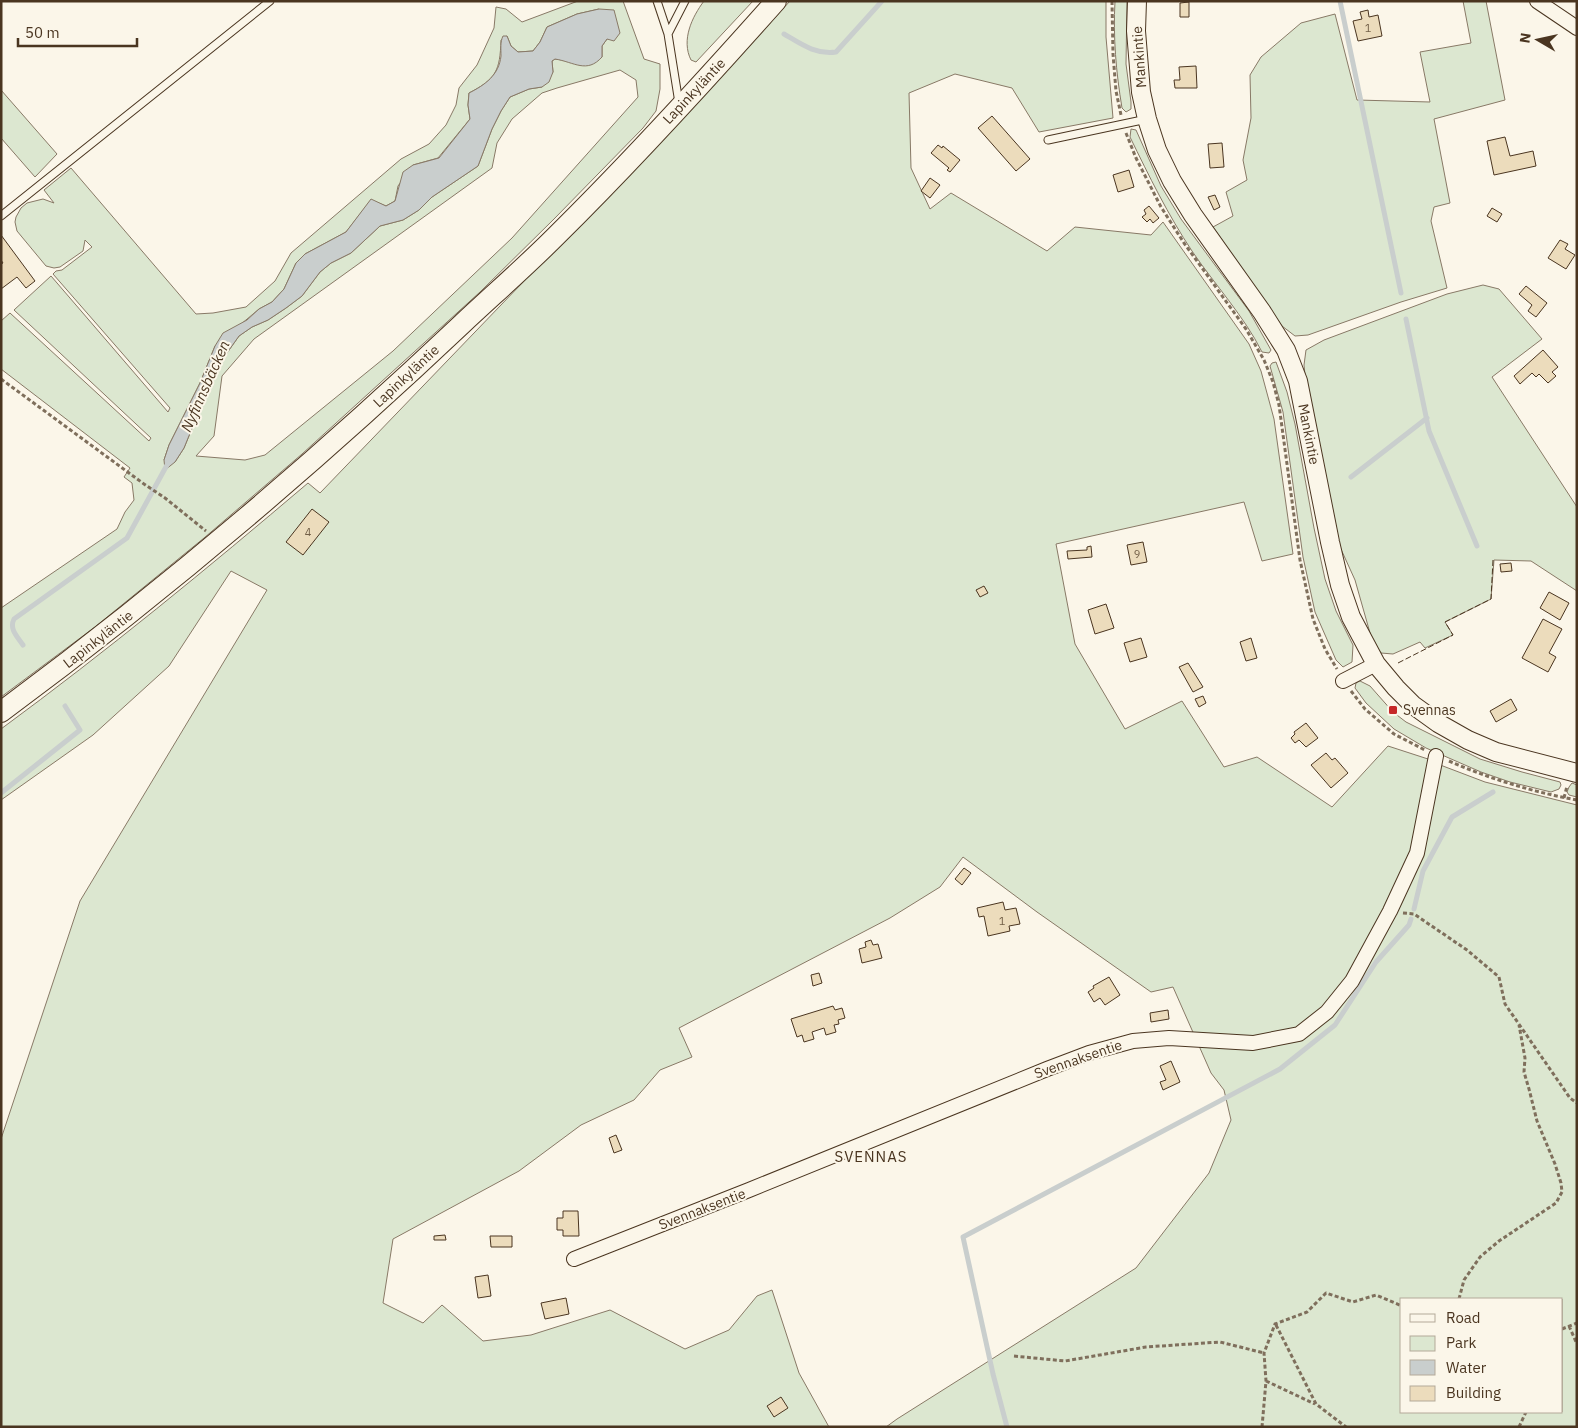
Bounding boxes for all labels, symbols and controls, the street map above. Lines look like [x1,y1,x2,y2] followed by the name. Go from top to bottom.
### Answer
[18,15,136,47] scale bar
[1513,15,1563,65] north arrow
[1365,21,1372,35] house number: 1
[25,23,60,42] text: 50 m
[1128,25,1150,88] street label: Mankintie
[1515,32,1535,44] text: N
[659,54,729,128] street label: Lapinkyläntie
[176,337,234,435] water label: Nyfinnsbäcken
[369,341,443,411] street label: Lapinkyläntie
[1294,402,1324,466] street label: Mankintie
[305,525,312,539] house number: 4
[1134,547,1140,561] house number: 9
[59,606,137,672] street label: Lapinkyläntie
[1403,701,1456,719] place label: Svennas
[1387,704,1399,716] marker: Svennas
[999,914,1006,928] house number: 1
[1032,1035,1125,1082] street label: Svennaksentie
[834,1147,908,1166] district label: SVENNAS
[656,1184,748,1234] street label: Svennaksentie
[1400,1298,1563,1413] legend
[1446,1308,1481,1327] text: Road
[1446,1333,1476,1352] text: Park
[1446,1358,1487,1377] text: Water
[1446,1383,1501,1402] text: Building

